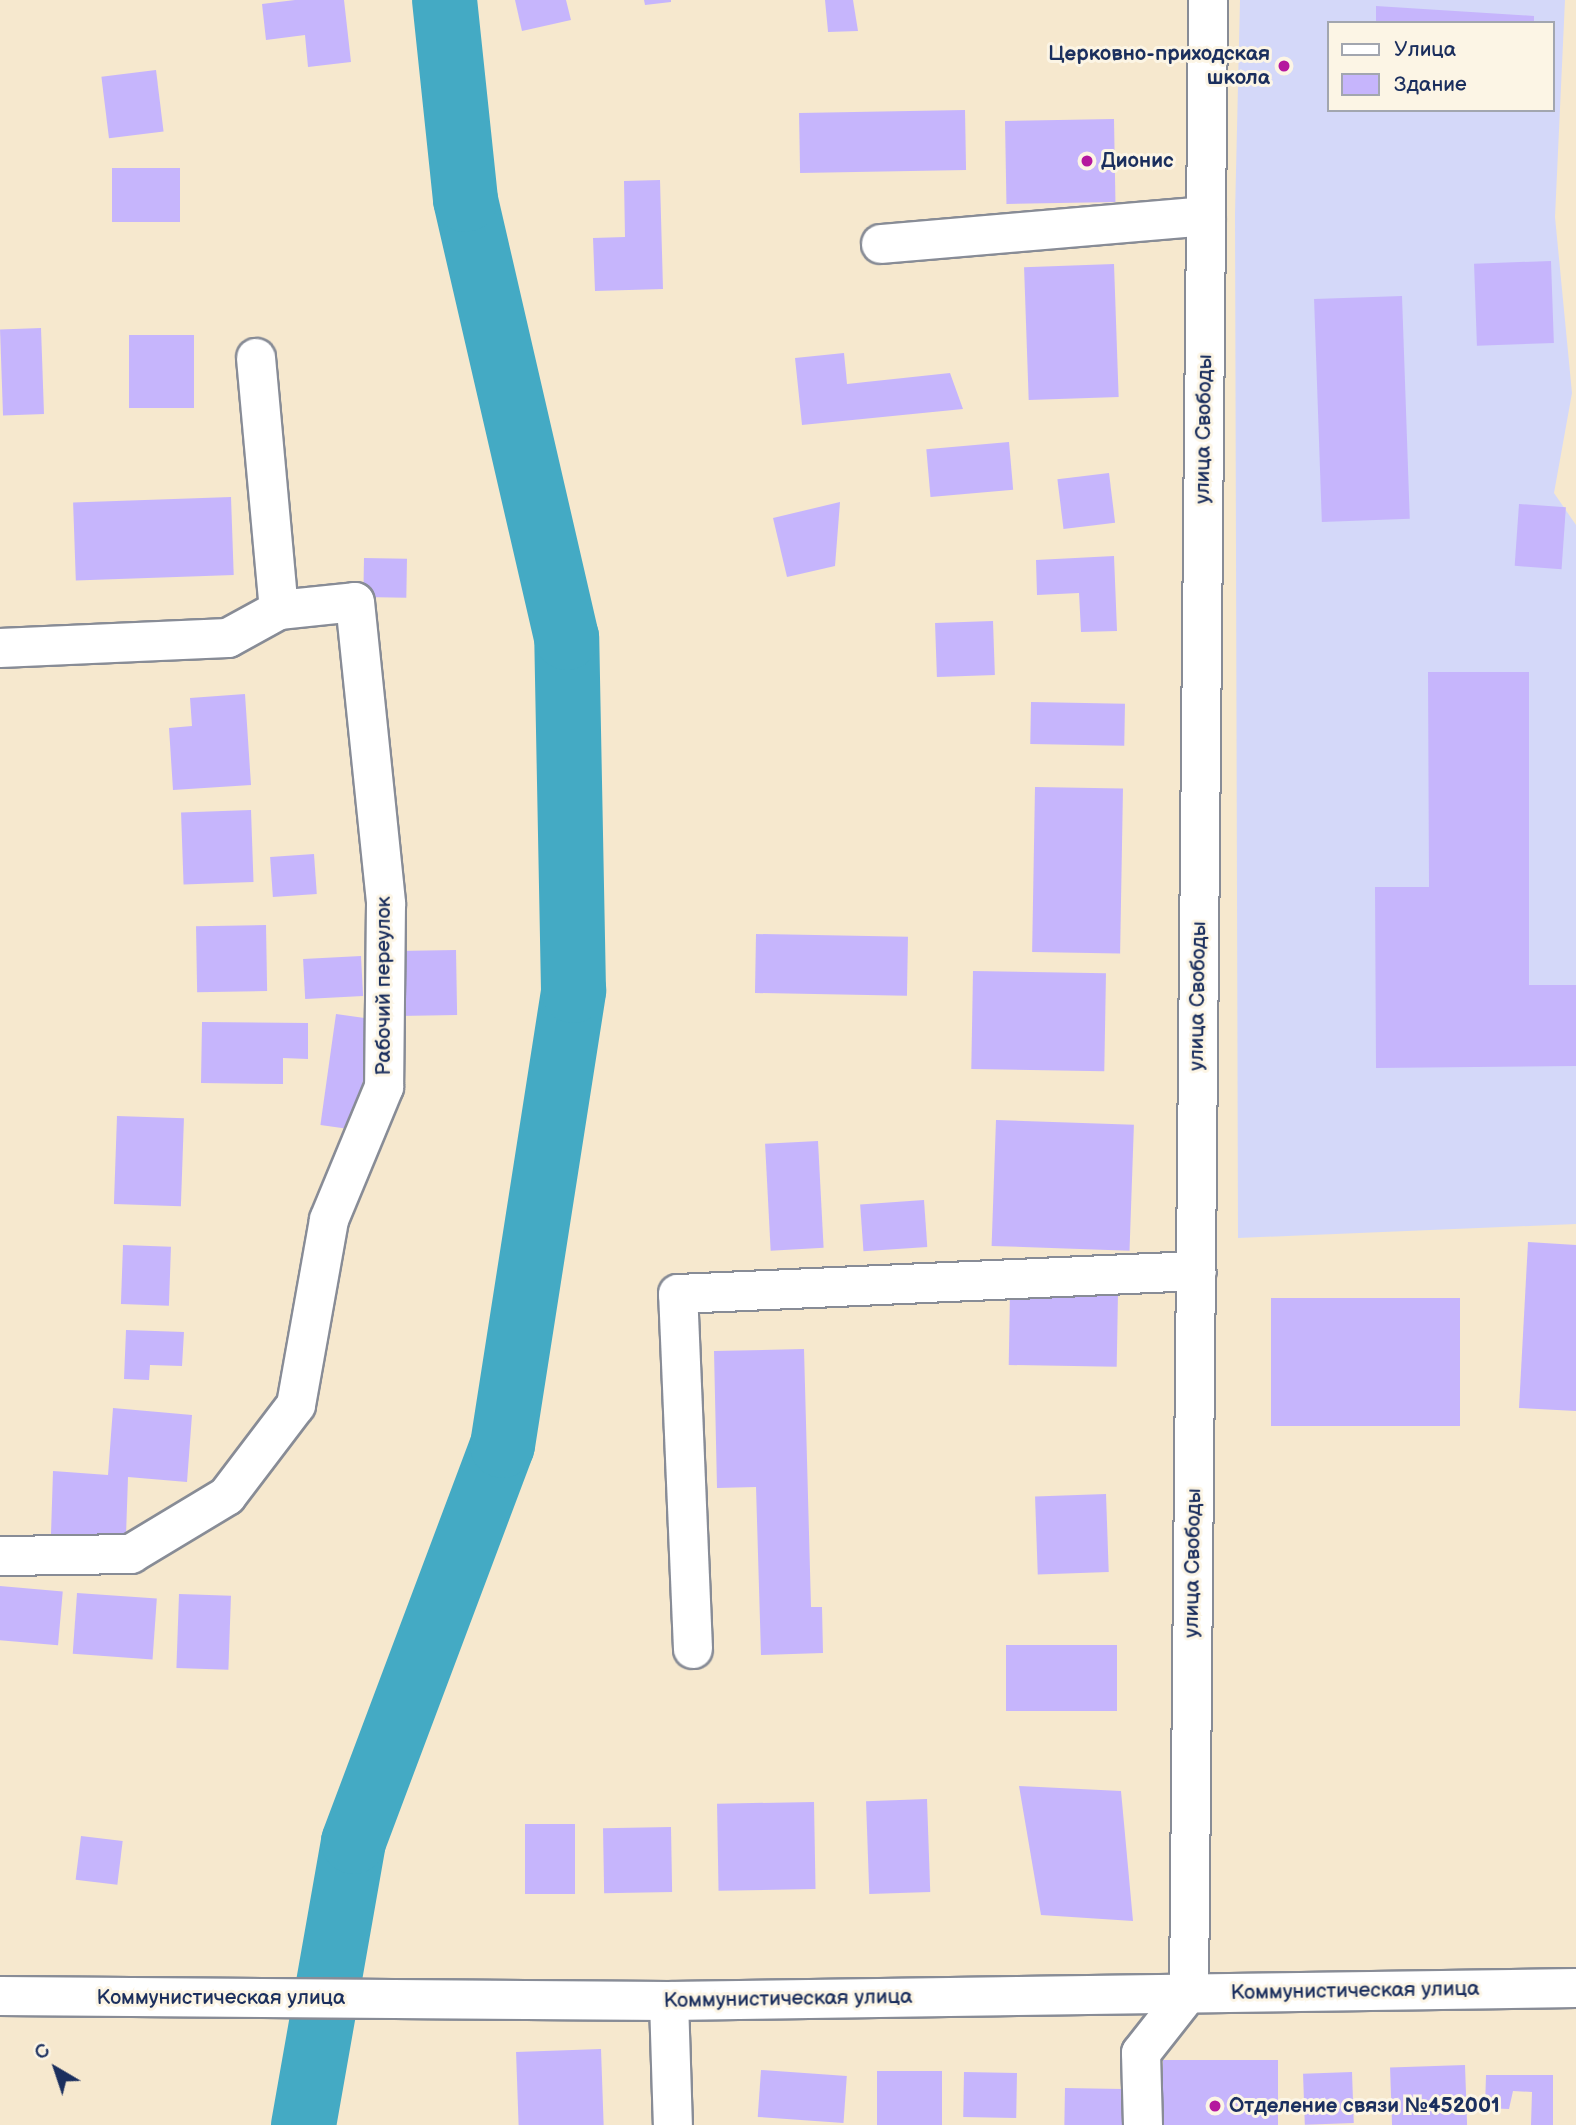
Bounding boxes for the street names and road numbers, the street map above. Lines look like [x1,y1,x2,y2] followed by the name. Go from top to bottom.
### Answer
[1190,354,1218,504] street label: улица Свободы
[371,896,397,1076] street label: Рабочий переулок
[1184,921,1212,1071] street label: улица Свободы
[1179,1488,1207,1638] street label: улица Свободы
[1230,1976,1480,2006] street label: Коммунистическая улица
[663,1984,913,2014] street label: Коммунистическая улица
[97,1985,345,2011] street label: Коммунистическая улица

